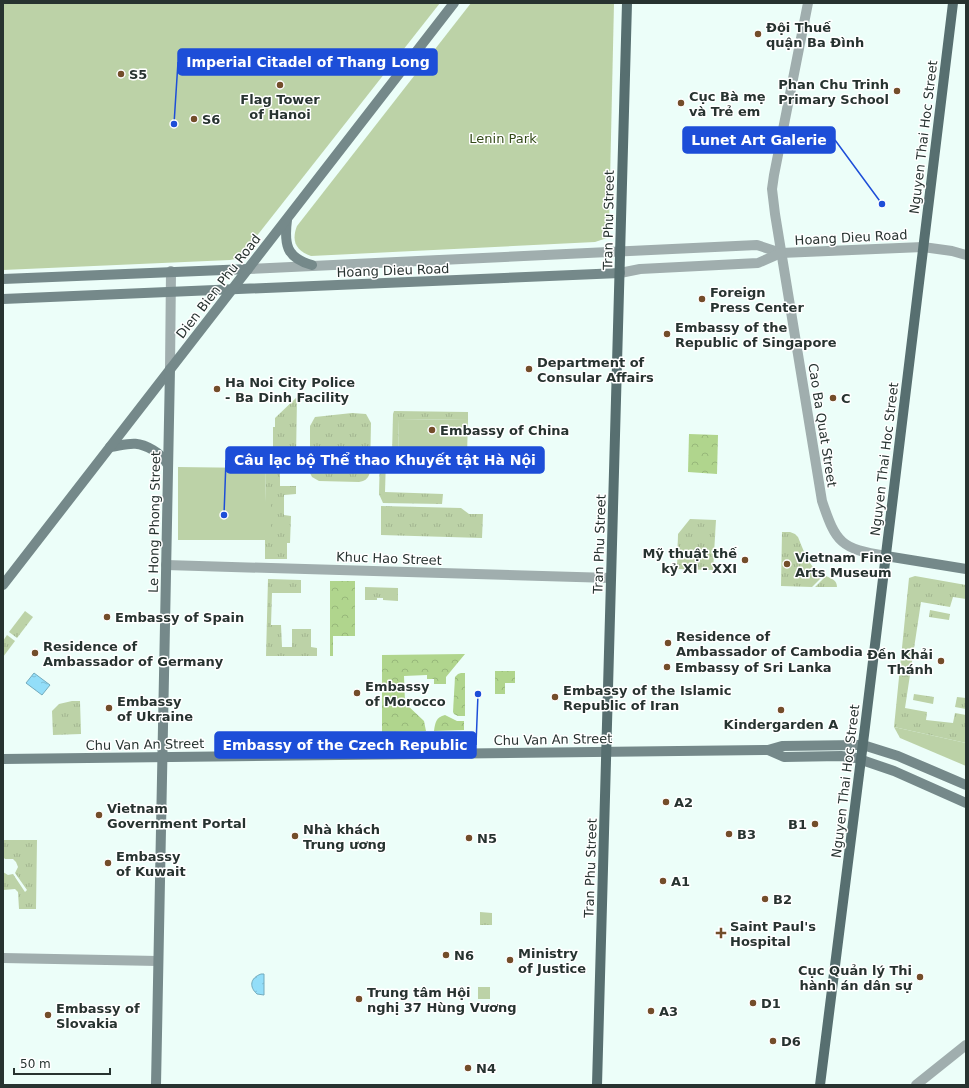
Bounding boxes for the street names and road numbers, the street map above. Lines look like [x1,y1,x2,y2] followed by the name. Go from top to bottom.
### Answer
[907,59,940,215] street label: Nguyen Thai Hoc Street
[600,170,617,271] street label: Tran Phu Street
[794,227,908,248] street label: Hoang Dieu Road
[173,231,264,341] street label: Dien Bien Phu Road
[336,261,450,280] street label: Hoang Dieu Road
[805,362,840,488] street label: Cao Ba Quat Street
[868,381,901,537] street label: Nguyen Thai Hoc Street
[146,451,163,593] street label: Le Hong Phong Street
[590,494,609,595] street label: Tran Phu Street
[336,549,442,568] street label: Khuc Hao Street
[829,703,862,859] street label: Nguyen Thai Hoc Street
[494,731,612,748] street label: Chu Van An Street
[86,736,204,753] street label: Chu Van An Street
[581,818,600,919] street label: Tran Phu Street

